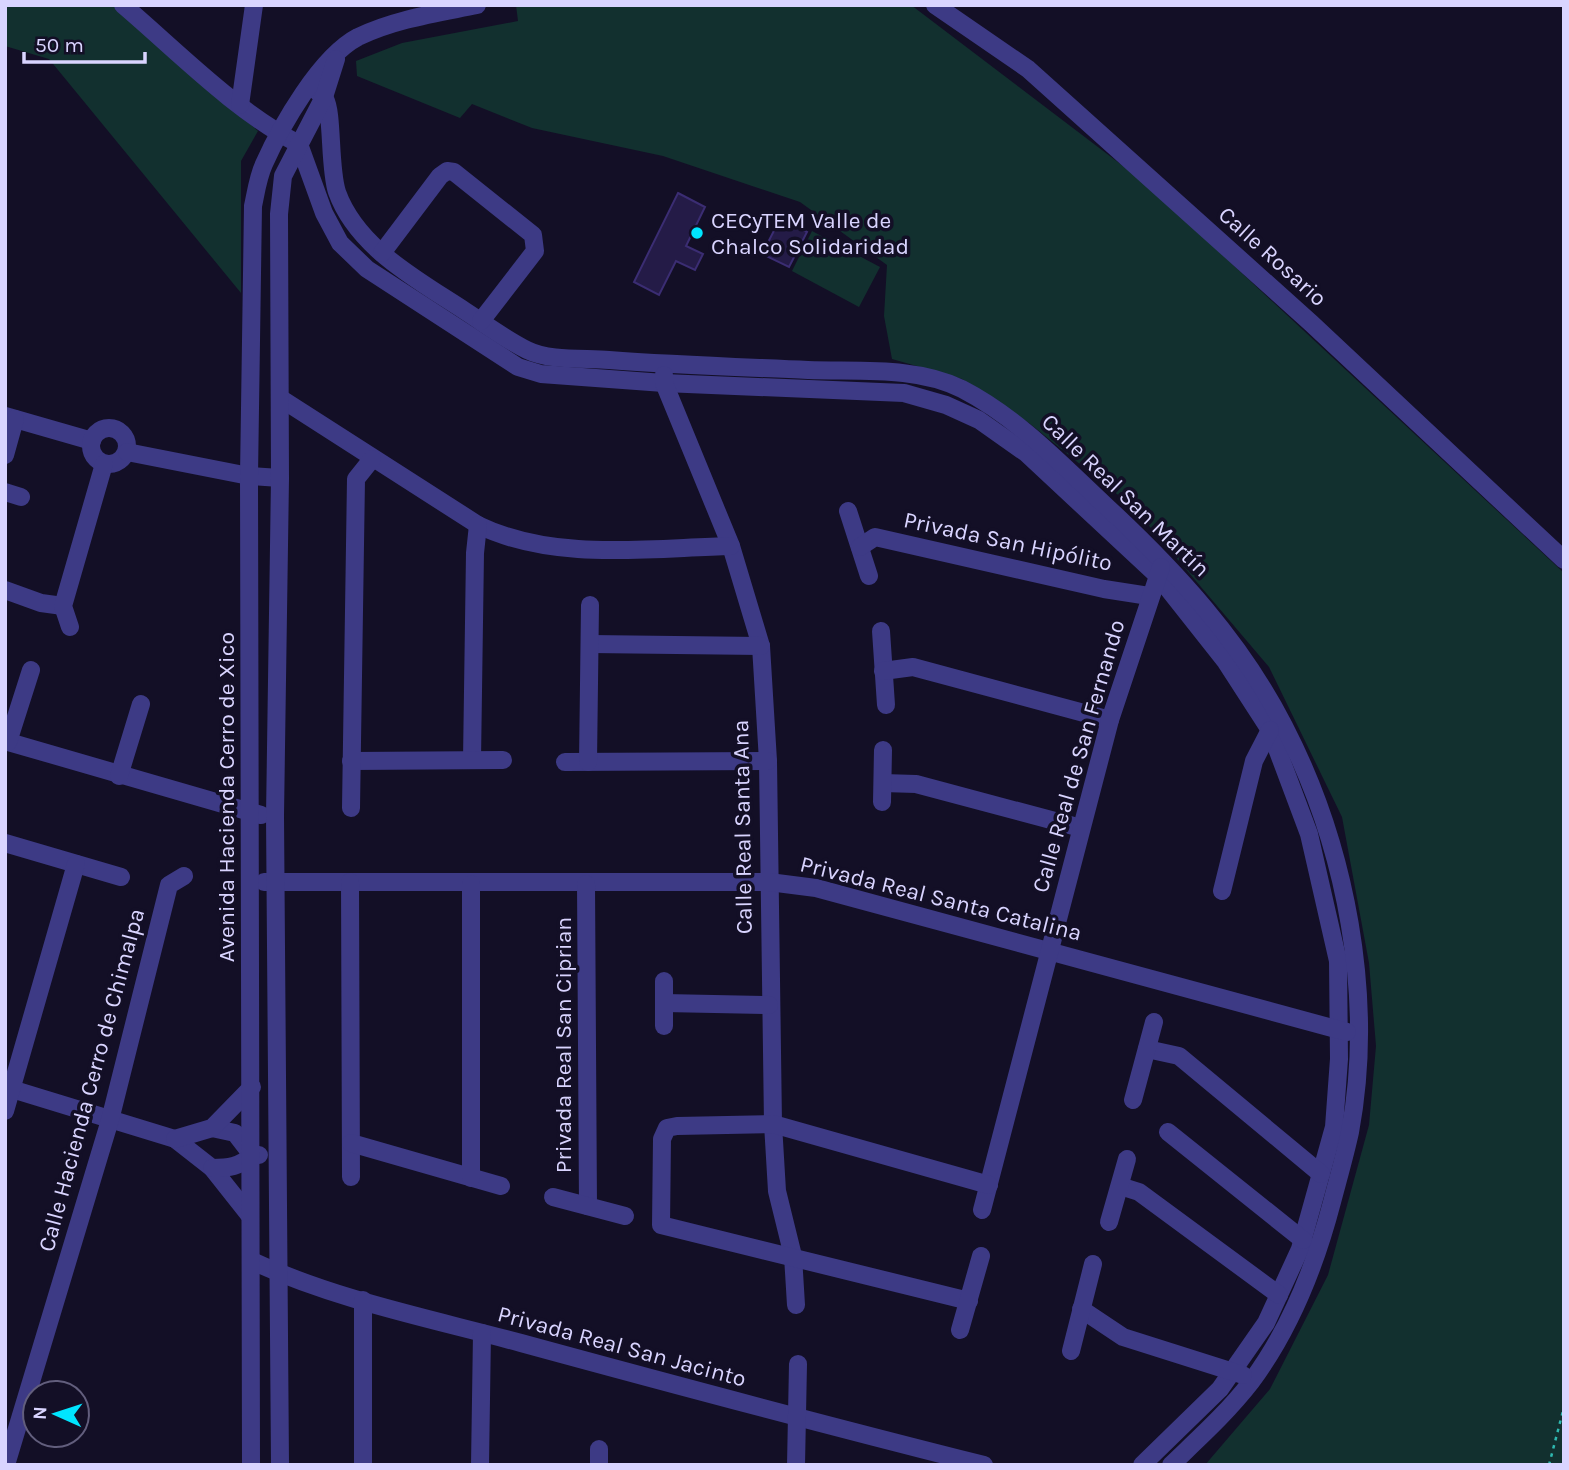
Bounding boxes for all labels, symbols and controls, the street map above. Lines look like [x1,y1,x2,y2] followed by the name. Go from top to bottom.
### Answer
[24,21,145,65] scale bar
[35,33,84,57] text: 50 m
[1213,201,1332,312] street label: Calle Rosario
[711,207,909,260] place label: CECyTEM Valle de Chalco Solidaridad
[689,225,705,241] marker: CECyTEM Valle de Chalco Solidaridad
[1036,408,1215,583] street label: Calle Real San Martín
[901,506,1115,577] street label: Privada San Hipólito
[1027,617,1130,896] street label: Calle Real de San Fernando
[213,632,240,962] street label: Avenida Hacienda Cerro de Xico
[727,720,758,934] street label: Calle Real Santa Ana
[797,850,1085,947] street label: Privada Real Santa Catalina
[33,906,150,1255] street label: Calle Hacienda Cerro de Chimalpa
[550,917,577,1173] street label: Privada Real San Ciprian
[495,1300,749,1393] street label: Privada Real San Jacinto
[21,1379,91,1449] north arrow
[29,1406,51,1421] text: N

